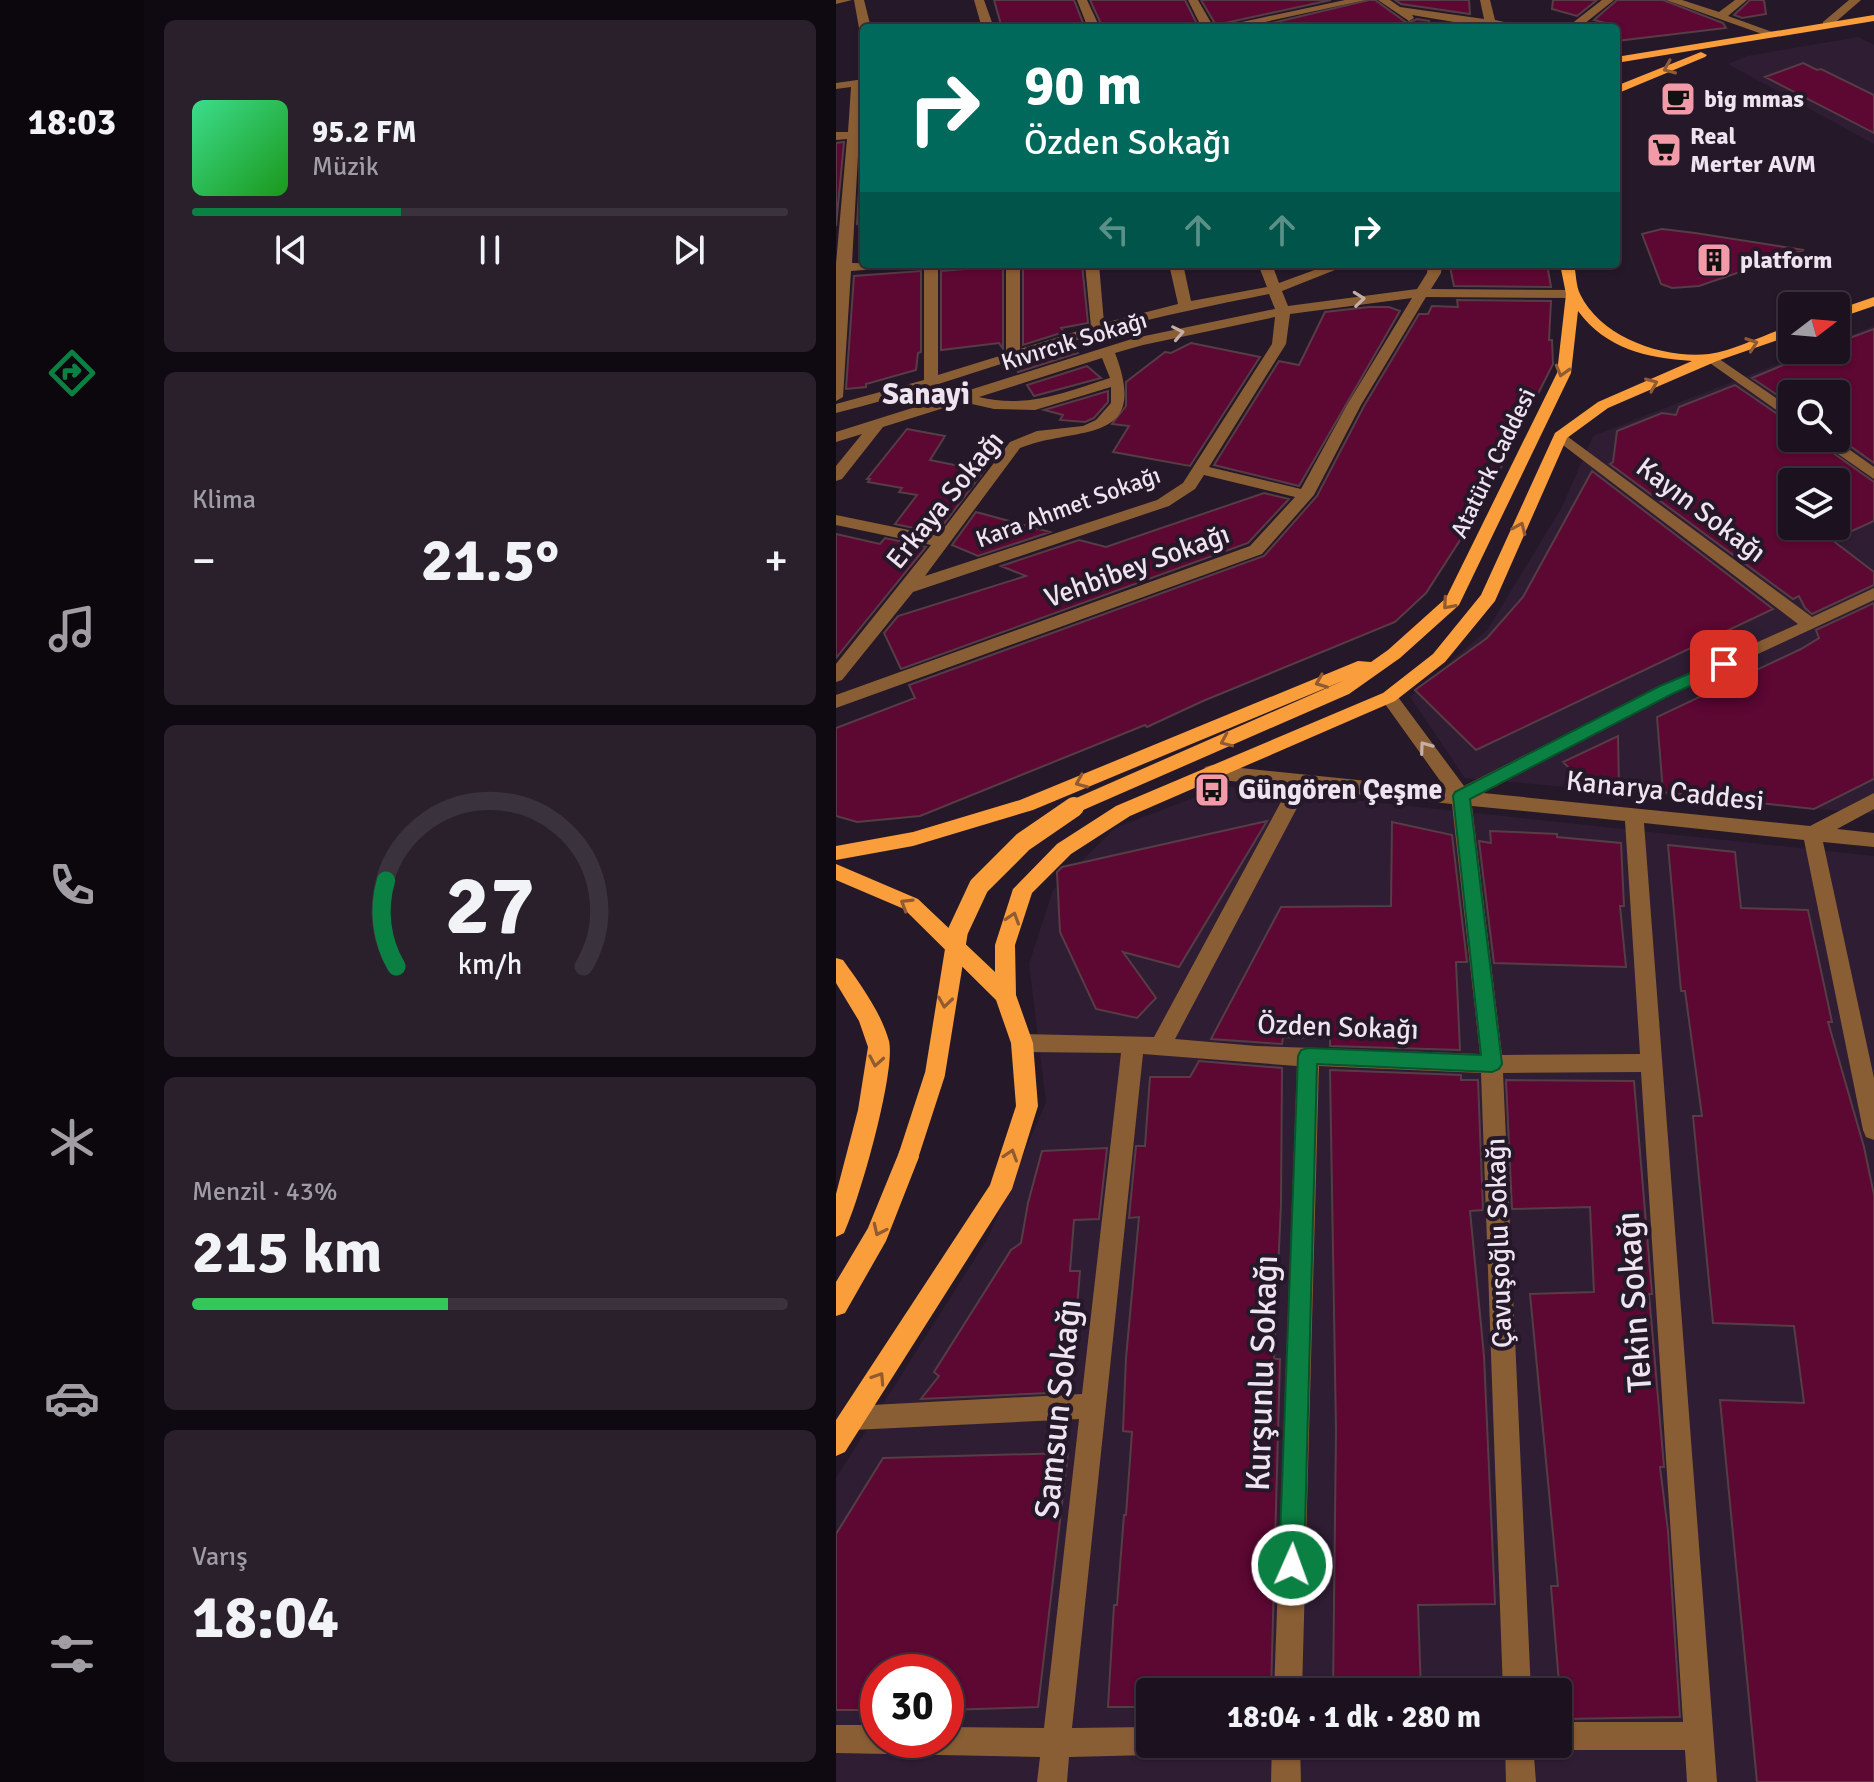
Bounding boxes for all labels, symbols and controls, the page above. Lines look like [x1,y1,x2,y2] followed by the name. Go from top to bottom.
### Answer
[1024,51,1142,120] text: 90 m
[892,56,996,160] icon: right
[1663,58,1677,74] one-way arrow
[1659,80,1697,118] cafe icon: big mmas
[1704,84,1804,114] place label: big mmas
[28,100,116,145] text: 18:03
[312,114,417,151] text: 95.2 FM
[1024,120,1231,165] text: Özden Sokağı
[1690,121,1816,179] place label: Real Merter AVM
[1645,131,1683,169] supermarket icon: Real Merter AVM
[312,151,379,183] text: Müzik
[1092,208,1136,252] icon: left
[1176,208,1220,252] icon: ahead
[1260,208,1304,252] icon: ahead
[1344,208,1388,252] icon: right
[269,228,313,272] icon: previous
[468,228,512,272] icon: pause
[667,228,711,272] icon: next
[1695,241,1733,279] building icon: platform
[1740,245,1832,275] place label: platform
[1353,291,1366,308] one-way arrow
[1778,292,1850,364] north arrow
[1778,292,1850,540] map controls
[997,305,1151,377] street label: Kıvırcık Sokağı
[1172,326,1185,343] one-way arrow
[1744,338,1758,354] one-way arrow
[44,345,100,401] icon: directions
[1555,364,1571,377] one-way arrow
[882,376,970,413] district label: Sanayi
[1644,377,1658,393] one-way arrow
[1778,380,1850,452] button: search
[1444,383,1542,543] street label: Atatürk Caddesi
[879,424,1011,576] street label: Erkaya Sokağı
[1629,450,1773,570] street label: Kayın Sokağı
[972,460,1164,554] street label: Kara Ahmet Sokağı
[1778,468,1850,540] button: layers
[192,484,256,516] text: Klima
[1040,517,1234,615] street label: Vehbibey Sokağı
[1510,522,1526,536] one-way arrow
[421,524,559,598] text: 21.5°
[192,534,216,588] text: −
[764,534,788,588] text: +
[1443,594,1458,609] one-way arrow
[44,601,100,657] icon: music
[1690,630,1758,698] pin
[1702,642,1746,686] icon: arrive
[1315,672,1329,688] one-way arrow
[1220,731,1234,747] one-way arrow
[1420,741,1435,755] one-way arrow
[1564,764,1766,818] street label: Kanarya Caddesi
[1193,771,1231,809] bus stop icon: Güngören Çeşme
[1075,772,1089,789] one-way arrow
[1238,773,1442,807] place label: Güngören Çeşme
[445,855,535,957] text: 27
[44,857,100,913] icon: phone
[901,899,915,914] one-way arrow
[1004,912,1020,926] one-way arrow
[458,947,522,982] text: km/h
[937,995,954,1009] one-way arrow
[1257,1007,1419,1047] street label: Özden Sokağı
[869,1054,886,1067] one-way arrow
[44,1114,100,1170] icon: climate
[1478,1137,1520,1349] street label: Çavuşoğlu Sokağı
[1002,1149,1018,1163] one-way arrow
[192,1176,337,1208] text: Menzil · 43%
[1607,1210,1661,1394] street label: Tekin Sokağı
[192,1216,382,1290] text: 215 km
[872,1221,888,1236] one-way arrow
[1237,1254,1287,1492] street label: Kurşunlu Sokağı
[1026,1297,1090,1521] street label: Samsun Sokağı
[44,1370,100,1426] icon: car
[870,1372,885,1387] one-way arrow
[1250,1523,1334,1607] position arrow
[192,1541,248,1573] text: Varış
[192,1581,339,1655] text: 18:04
[44,1626,100,1682] icon: filters
[860,1654,964,1758] speed limit sign: 30
[1227,1699,1481,1736] text: 18:04 · 1 dk · 280 m

